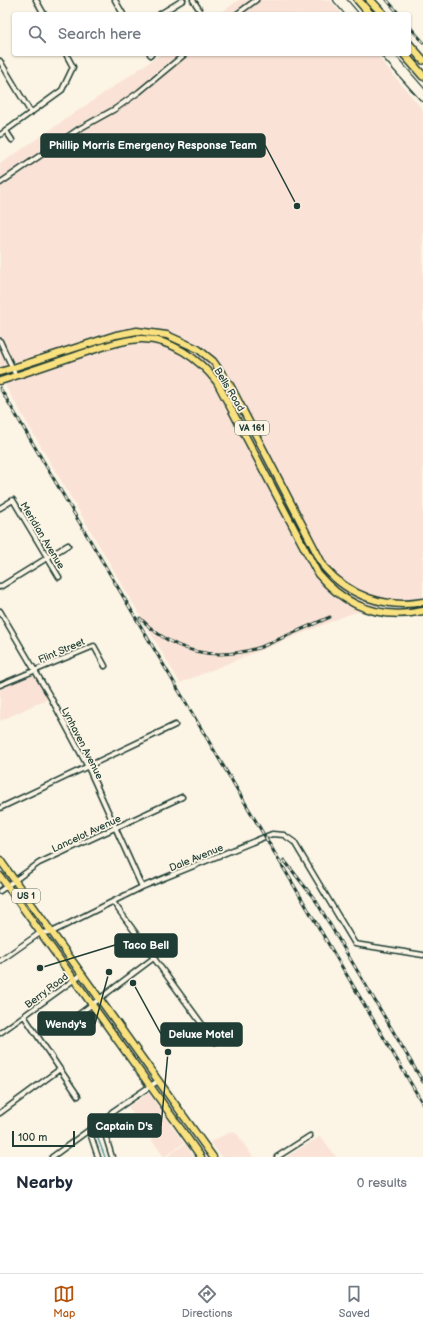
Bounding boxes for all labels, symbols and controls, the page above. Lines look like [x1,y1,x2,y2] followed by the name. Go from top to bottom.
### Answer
[12,12,411,56] search box
[26,23,48,45] icon: search
[58,25,141,44] text: Search here
[41,134,265,157] callout: Phillip Morris Emergency Response Team
[49,139,257,152] text: Phillip Morris Emergency Response Team
[211,365,247,414] street label: Bells Road
[235,421,269,435] road number: VA 161
[17,500,67,571] street label: Meridian Avenue
[36,636,86,666] street label: Flint Street
[59,705,105,782] street label: Lynhaven Avenue
[50,813,123,855] street label: Lancelot Avenue
[168,842,225,874] street label: Dale Avenue
[12,889,40,903] road number: US 1
[115,934,177,957] callout: Taco Bell
[123,939,169,952] text: Taco Bell
[23,970,71,1011] street label: Berry Road
[38,1012,95,1035] callout: Wendy's
[46,1018,87,1031] text: Wendy's
[161,1023,242,1046] callout: Deluxe Motel
[168,1028,234,1041] text: Deluxe Motel
[88,1114,161,1137] callout: Captain D's
[95,1120,153,1133] text: Captain D's
[12,1129,75,1148] scale bar
[18,1131,47,1144] text: 100 m
[16,1173,73,1193] text: Nearby
[357,1175,407,1191] text: 0 results
[53,1283,75,1320] tab: Map
[182,1283,232,1320] tab: Directions
[339,1283,370,1320] tab: Saved

